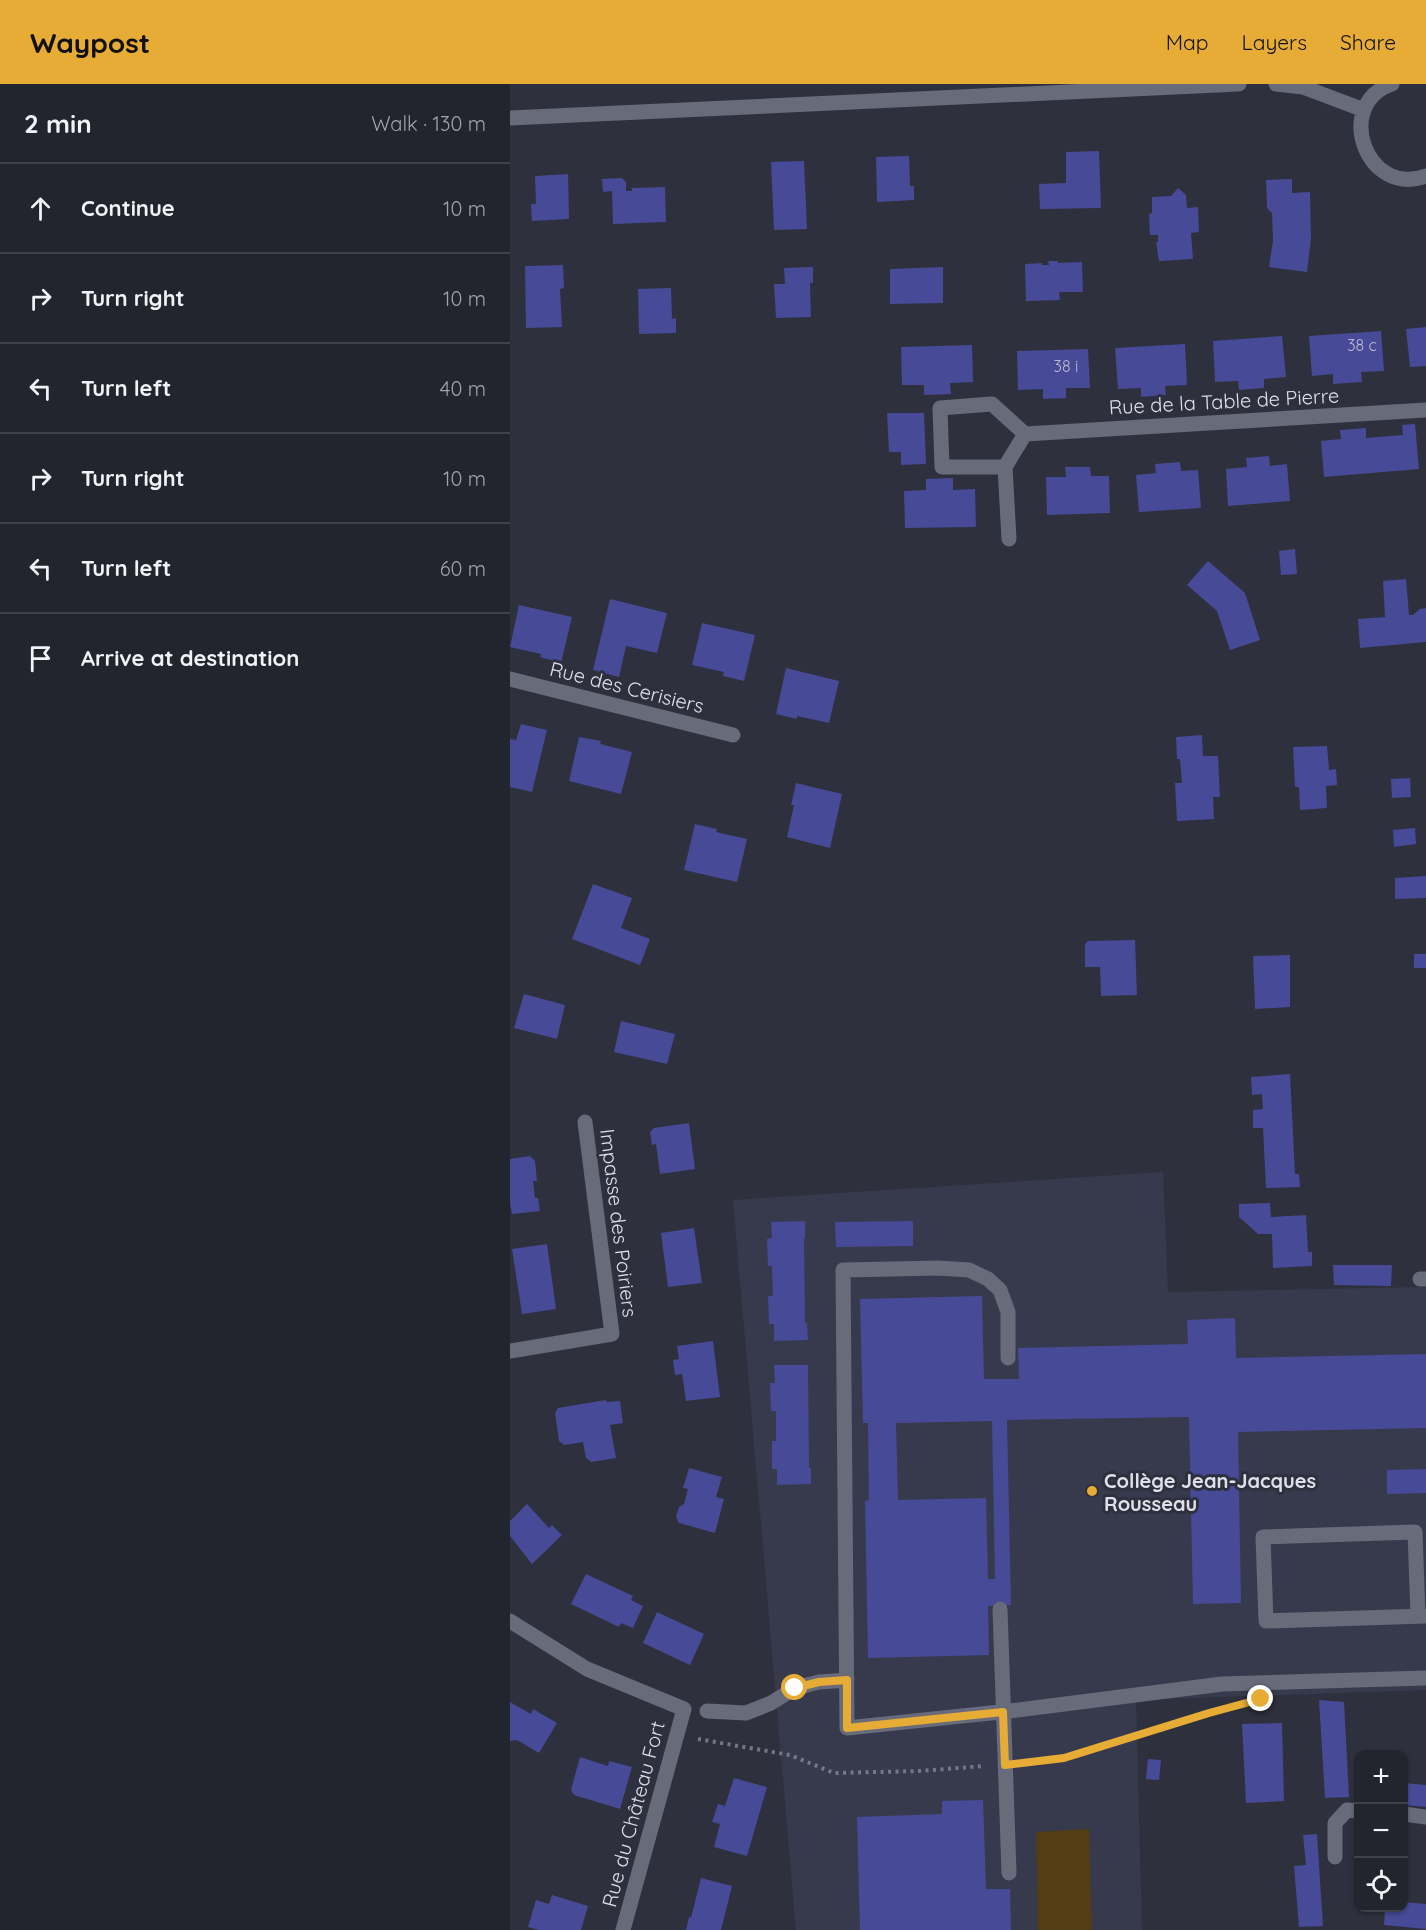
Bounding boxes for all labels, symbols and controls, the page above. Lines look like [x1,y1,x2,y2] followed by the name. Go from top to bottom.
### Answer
[30,25,150,60] text: Waypost
[1166,29,1209,55] text: Map
[1242,29,1307,55] text: Layers
[1340,29,1396,55] text: Share
[24,107,92,140] text: 2 min
[371,111,486,136] text: Walk · 130 m
[24,192,57,225] icon: ahead
[81,194,175,222] text: Continue
[443,196,486,221] text: 10 m
[24,282,57,315] icon: right
[81,284,185,312] text: Turn right
[443,286,486,311] text: 10 m
[1347,335,1377,355] house number: 38 c
[1054,356,1078,376] house number: 38 i
[24,372,57,405] icon: left
[81,374,171,402] text: Turn left
[440,376,486,401] text: 40 m
[1108,382,1340,420] street label: Rue de la Table de Pierre
[24,462,57,495] icon: right
[81,464,185,492] text: Turn right
[443,466,486,491] text: 10 m
[24,552,57,585] icon: left
[81,554,171,582] text: Turn left
[440,556,486,581] text: 60 m
[24,642,57,675] icon: arrive
[81,644,299,672] text: Arrive at destination
[547,656,707,718] street label: Rue des Cerisiers
[595,1127,643,1319] street label: Impasse des Poiriers
[1104,1468,1316,1516] place label: Collège Jean-Jacques Rousseau
[1085,1484,1099,1498] marker: Collège Jean-Jacques Rousseau
[781,1674,807,1700] route start
[1247,1685,1273,1711] route end
[596,1718,670,1910] street label: Rue du Château Fort
[1354,1750,1408,1912] map controls
[1354,1750,1408,1804] button: +
[1354,1804,1408,1858] button: −
[1354,1858,1408,1912] button: locate

